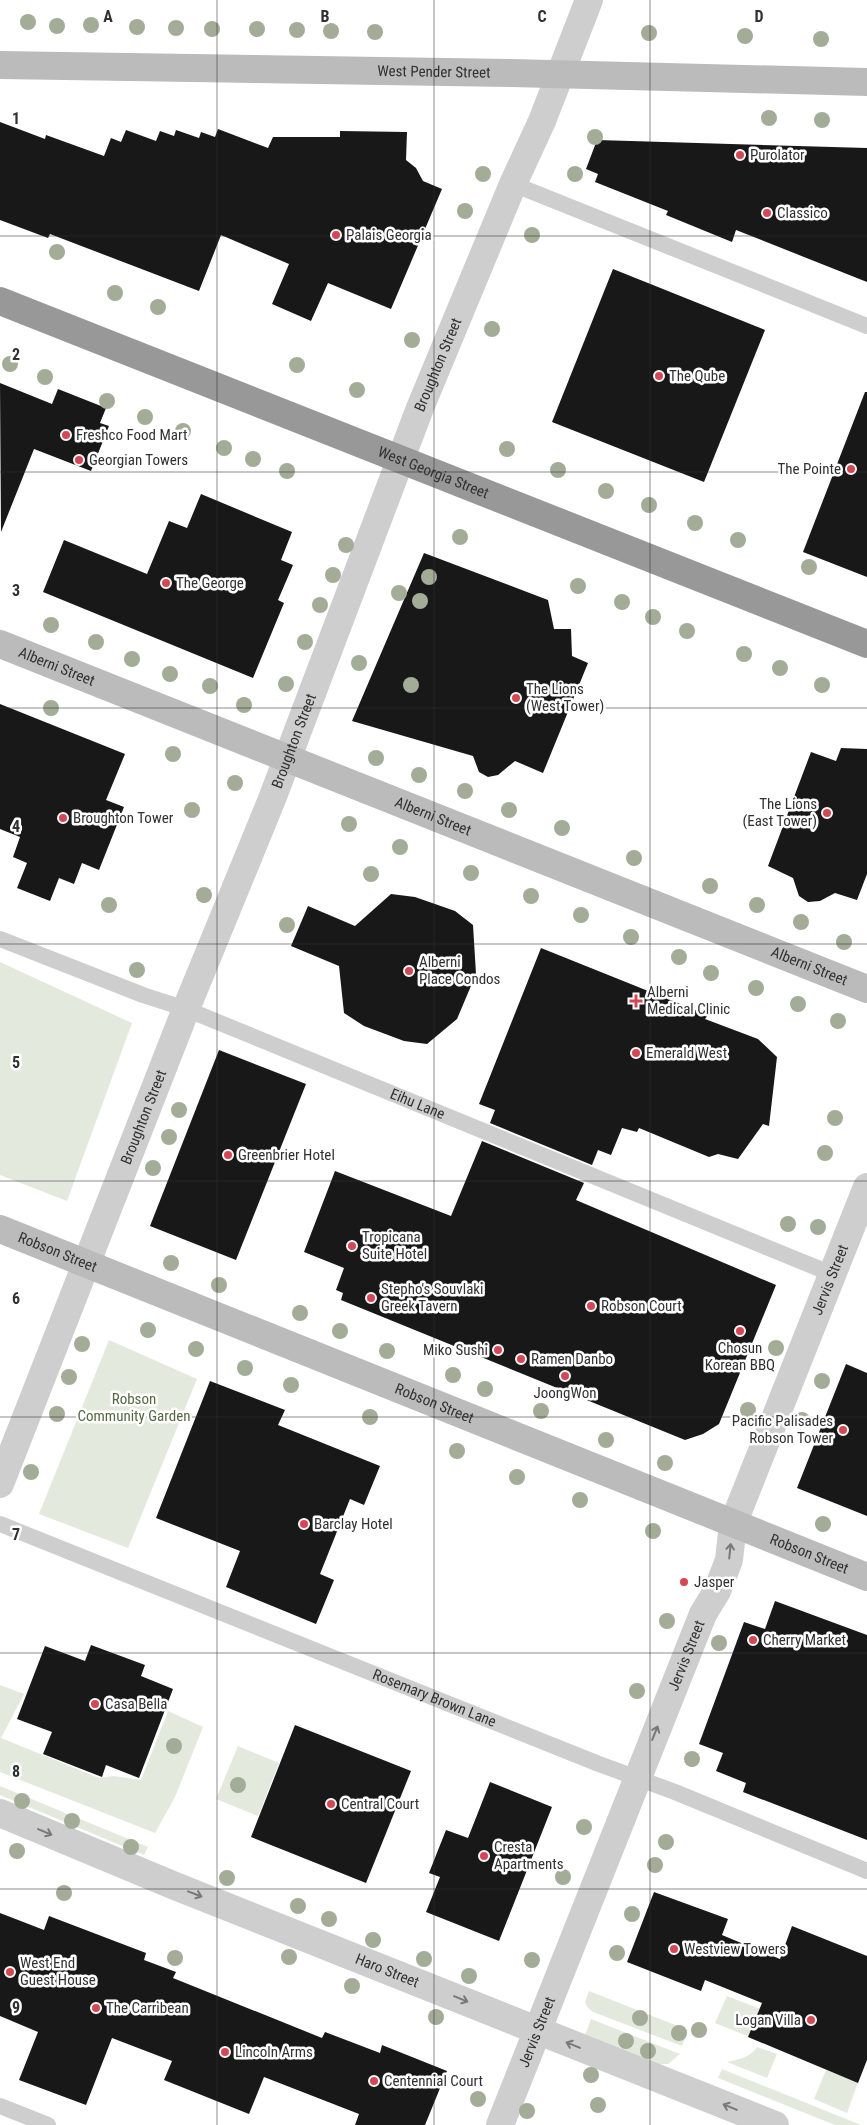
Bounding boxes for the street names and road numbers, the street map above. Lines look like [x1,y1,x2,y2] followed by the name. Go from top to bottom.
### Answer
[377,62,491,82] street label: West Pender Street
[411,315,465,414] street label: Broughton Street
[375,442,491,502] street label: West Georgia Street
[16,643,97,690] street label: Alberni Street
[268,691,320,791] street label: Broughton Street
[392,793,474,840] street label: Alberni Street
[769,943,850,989] street label: Alberni Street
[117,1067,170,1167] street label: Broughton Street
[387,1085,448,1123] street label: Eihu Lane
[16,1228,99,1276] street label: Robson Street
[808,1242,852,1318] street label: Jervis Street
[392,1379,476,1427] street label: Robson Street
[767,1530,851,1578] street label: Robson Street
[664,1618,709,1694] street label: Jervis Street
[370,1665,499,1731] street label: Rosemary Brown Lane
[353,1950,422,1991] street label: Haro Street
[515,1994,559,2070] street label: Jervis Street

